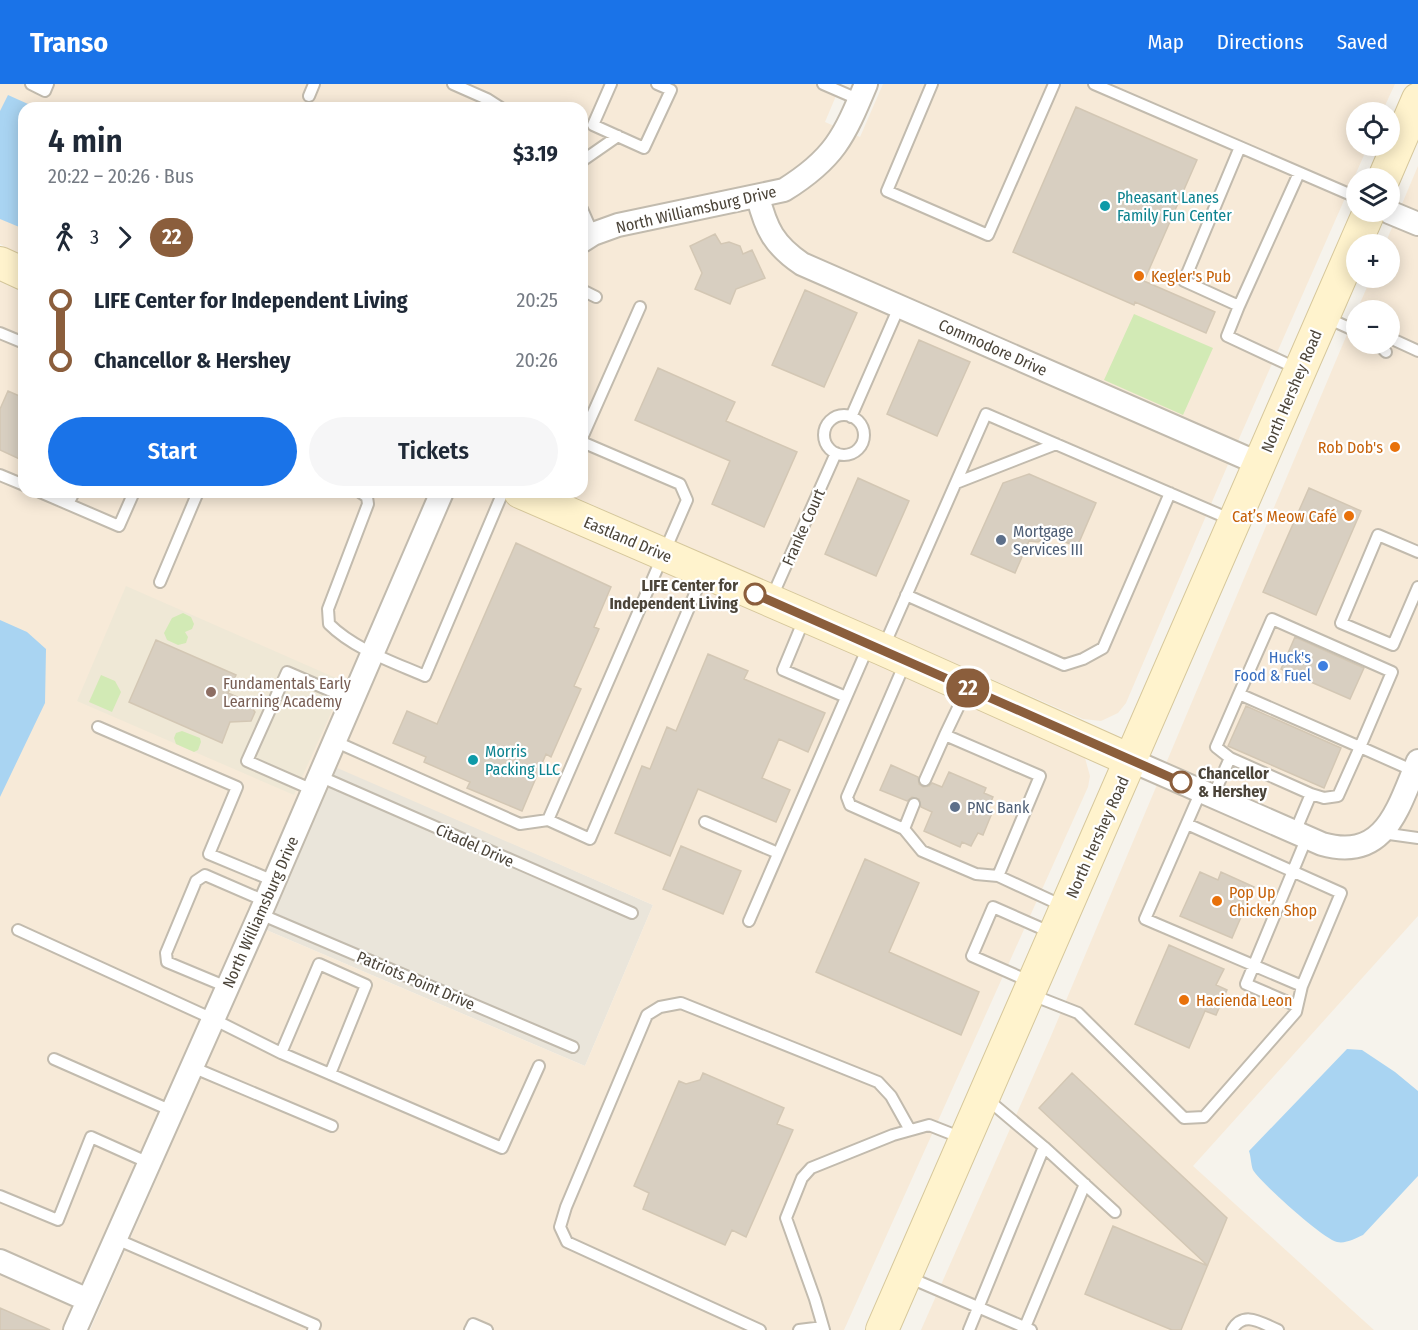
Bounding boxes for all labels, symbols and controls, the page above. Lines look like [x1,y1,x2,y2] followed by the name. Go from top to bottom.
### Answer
[30,26,108,59] text: Transo
[1147,29,1184,55] text: Map
[1217,29,1304,55] text: Directions
[1337,29,1388,55] text: Saved
[1346,102,1400,354] map controls
[1346,102,1400,156] button: locate
[48,121,123,161] text: 4 min
[513,140,558,167] text: $3.19
[48,164,194,188] text: 20:22 – 20:26 · Bus
[1346,168,1400,222] button: layers
[614,182,778,237] street label: North Williamsburg Drive
[1117,188,1232,225] place label: Pheasant Lanes Family Fun Center
[1098,199,1112,213] marker: Pheasant Lanes Family Fun Center
[48,221,81,254] icon: walk
[108,221,141,254] icon: forward
[162,224,181,250] text: 22
[90,225,99,249] text: 3
[1346,234,1400,288] button: +
[1151,267,1231,286] place label: Kegler's Pub
[1132,269,1146,283] marker: Kegler's Pub
[94,287,408,314] text: LIFE Center for Independent Living
[517,288,558,312] text: 20:25
[1346,300,1400,354] button: −
[936,315,1050,380] street label: Commodore Drive
[1257,327,1326,455] street label: North Hershey Road
[94,347,291,374] text: Chancellor & Hershey
[516,348,558,372] text: 20:26
[48,417,297,486] button: Start
[309,417,558,486] button: Tickets
[1318,438,1383,457] place label: Rob Dob's
[1388,440,1402,454] marker: Rob Dob's
[778,485,829,569] street label: Franke Court
[1232,507,1337,526] place label: Cat’s Meow Café
[1342,509,1356,523] marker: Cat’s Meow Café
[581,512,675,567] street label: Eastland Drive
[1013,522,1083,559] place label: Mortgage Services III
[994,533,1008,547] marker: Mortgage Services III
[610,576,738,613] place label: LIFE Center for Independent Living
[744,583,766,605] marker: LIFE Center for Independent Living
[1234,648,1311,685] place label: Huck's Food & Fuel
[1316,659,1330,673] marker: Huck's Food & Fuel
[941,668,995,708] line badge: 22
[223,674,352,711] place label: Fundamentals Early Learning Academy
[958,675,978,701] text: 22
[204,685,218,699] marker: Fundamentals Early Learning Academy
[485,742,560,779] place label: Morris Packing LLC
[466,753,480,767] marker: Morris Packing LLC
[1198,764,1269,801] place label: Chancellor & Hershey
[1170,771,1192,793] marker: Chancellor & Hershey
[1062,773,1133,901] street label: North Hershey Road
[967,798,1030,817] place label: PNC Bank
[948,800,962,814] marker: PNC Bank
[433,820,517,871] street label: Citadel Drive
[218,833,303,991] street label: North Williamsburg Drive
[1229,883,1317,920] place label: Pop Up Chicken Shop
[1210,894,1224,908] marker: Pop Up Chicken Shop
[354,947,478,1014] street label: Patriots Point Drive
[1196,991,1292,1010] place label: Hacienda Leon
[1177,993,1191,1007] marker: Hacienda Leon

